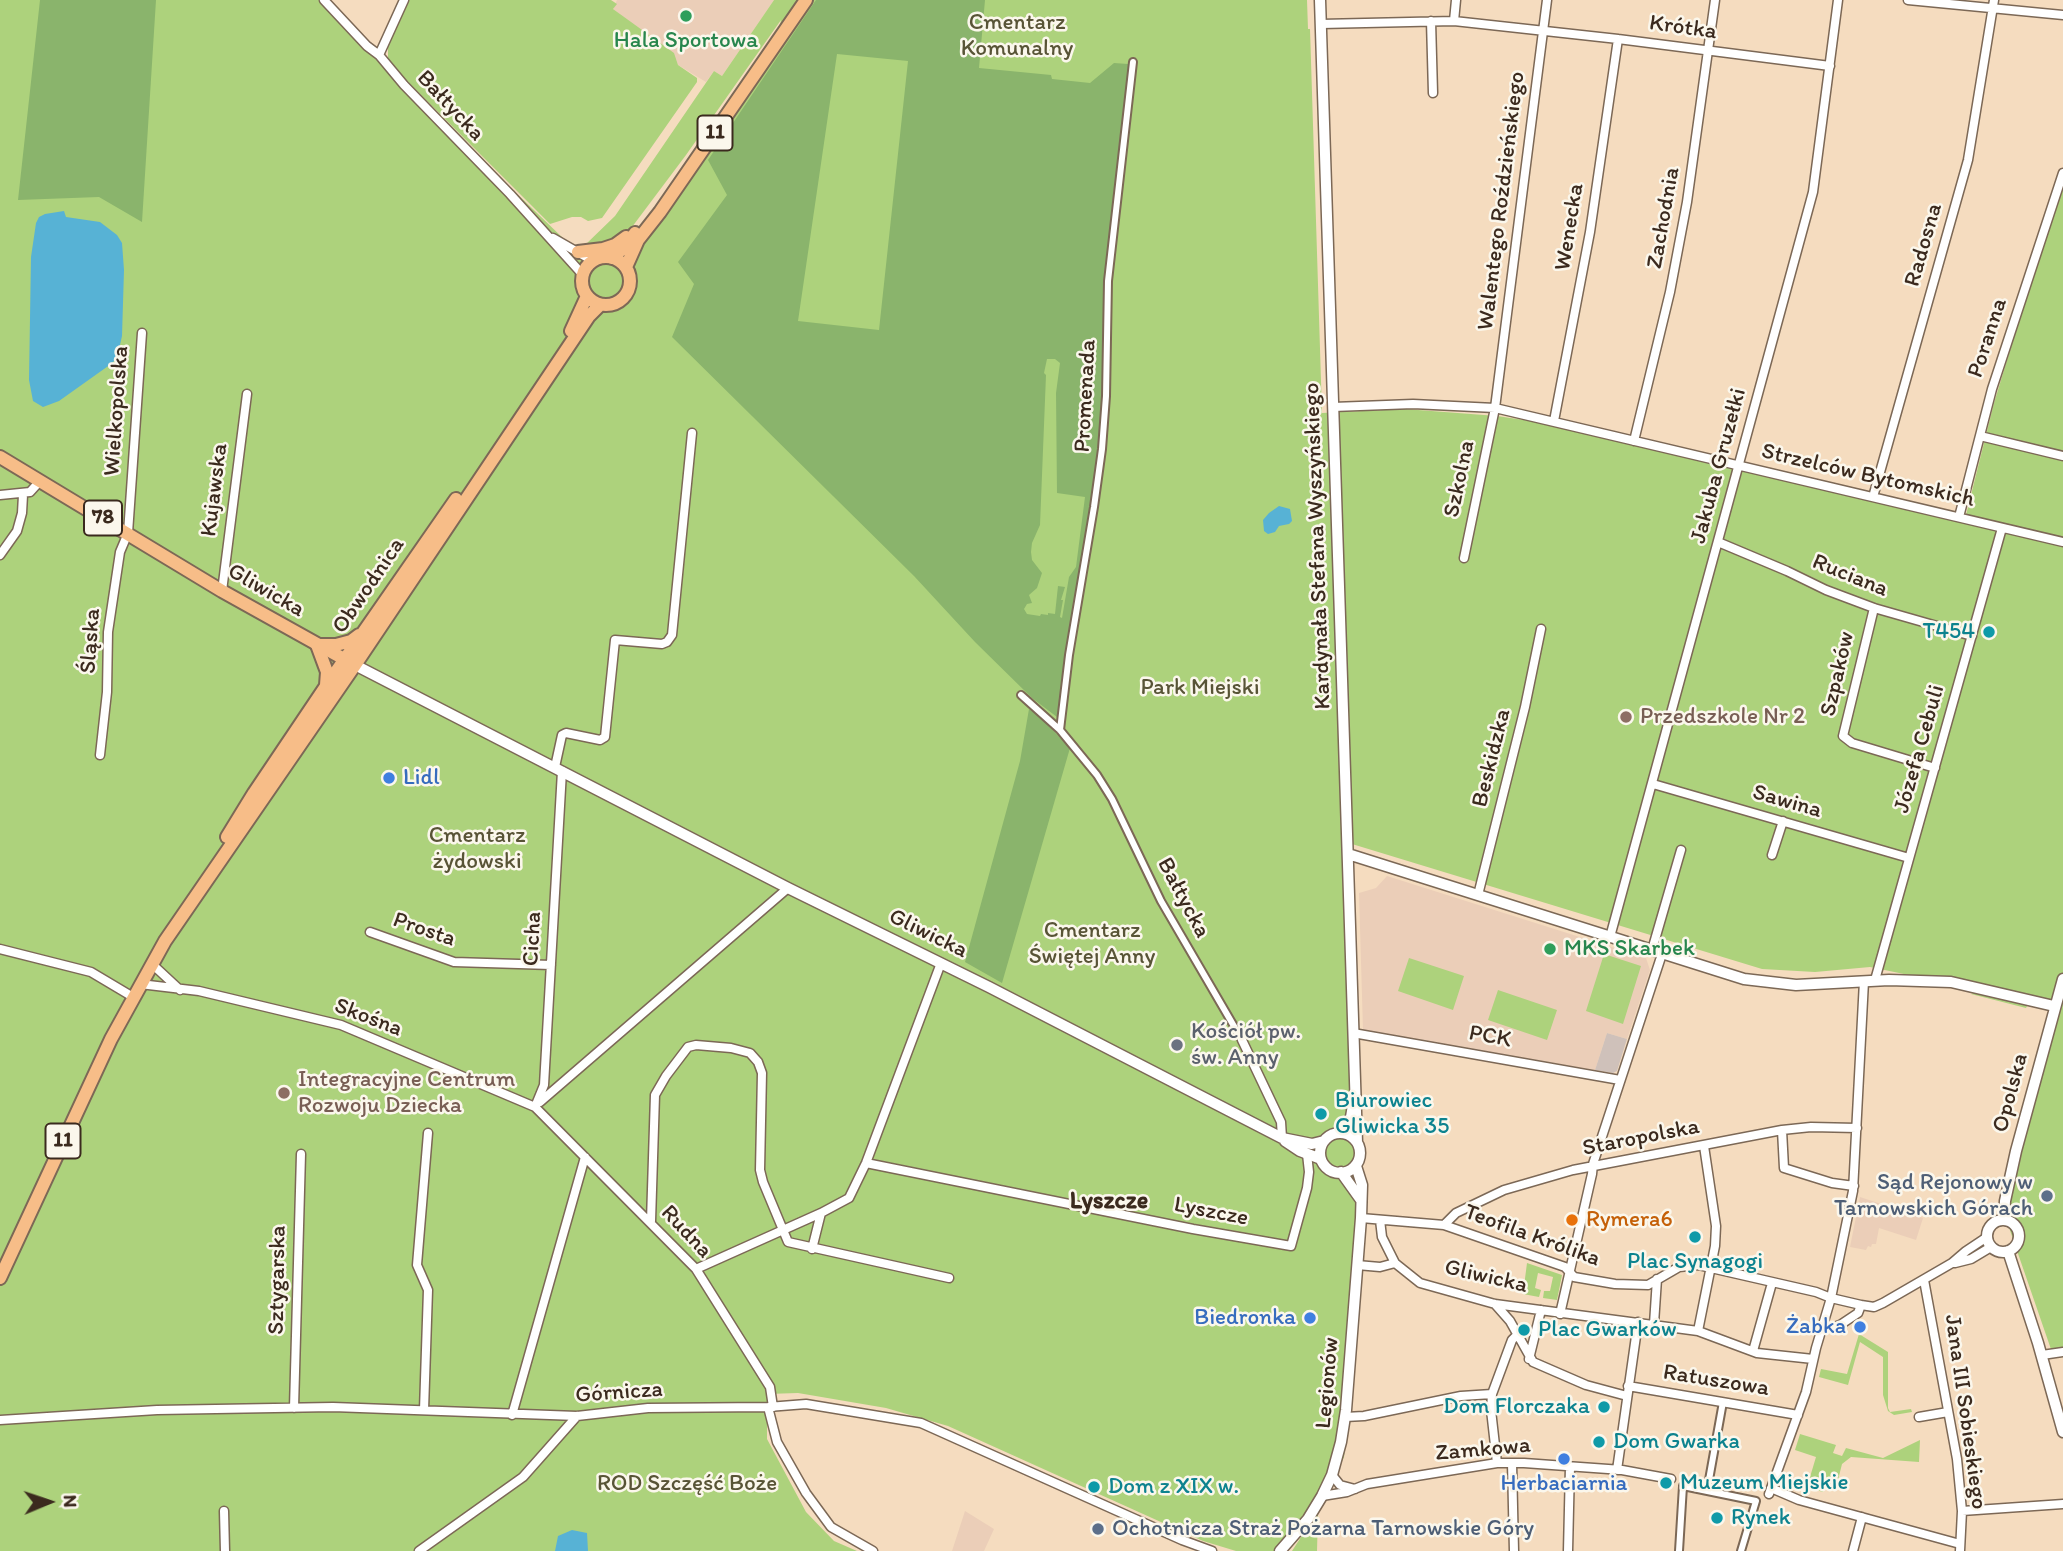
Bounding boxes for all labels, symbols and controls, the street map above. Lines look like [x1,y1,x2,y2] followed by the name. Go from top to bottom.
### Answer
[678,8,694,24] marker: Hala Sportowa
[961,9,1073,63] park label: Cmentarz Komunalny
[1647,10,1719,46] street label: Krótka
[614,27,758,55] place label: Hala Sportowa
[410,65,490,147] street label: Bałtycka
[1472,70,1532,332] street label: Walentego Roździeńskiego
[698,116,732,150] road number: 11
[1641,165,1687,271] street label: Zachodnia
[1549,181,1591,273] street label: Wenecka
[1899,200,1949,290] street label: Radosna
[1962,295,2014,381] street label: Poranna
[1069,339,1103,453] street label: Promenada
[99,345,135,477] street label: Wielkopolska
[1299,382,1337,710] street label: Kardynała Stefana Wyszyńskiego
[1685,385,1753,547] street label: Jakuba Gruzełki
[1438,438,1482,520] street label: Szkolna
[1759,438,1977,514] street label: Strzelców Bytomskich
[196,442,234,538] street label: Kujawska
[84,500,122,536] road number: 78
[327,533,411,639] street label: Obwodnica
[1808,548,1892,604] street label: Ruciana
[223,558,309,624] street label: Gliwicka
[75,607,107,675] street label: Śląska
[1922,618,1975,646] place label: T454
[1981,624,1997,640] marker: T454
[1815,629,1861,719] street label: Szpaków
[1141,674,1259,702] park label: Park Miejski
[1889,682,1951,816] street label: Józefa Cebuli
[1640,703,1805,731] place label: Przedszkole Nr 2
[1466,706,1518,810] street label: Beskidzka
[1618,709,1634,725] marker: Przedszkole Nr 2
[403,764,440,792] place label: Lidl
[381,770,397,786] marker: Lidl
[1749,779,1825,825] street label: Sawina
[429,822,525,876] park label: Cmentarz żydowski
[1150,853,1216,943] street label: Bałtycka
[884,903,972,965] street label: Gliwicka
[389,906,459,954] street label: Prosta
[518,911,548,967] street label: Cicha
[1029,917,1155,971] park label: Cmentarz Świętej Anny
[1564,935,1695,963] place label: MKS Skarbek
[1542,941,1558,957] marker: MKS Skarbek
[330,993,406,1043] street label: Skośna
[1191,1018,1301,1072] place label: Kościół pw. św. Anny
[1467,1020,1513,1054] street label: PCK
[1169,1037,1185,1053] marker: Kościół pw. św. Anny
[1987,1050,2035,1136] street label: Opolska
[298,1066,515,1120] place label: Integracyjne Centrum Rozwoju Dziecka
[276,1085,292,1101] marker: Integracyjne Centrum Rozwoju Dziecka
[1335,1087,1449,1141] place label: Biurowiec Gliwicka 35
[1313,1106,1329,1122] marker: Biurowiec Gliwicka 35
[1580,1113,1702,1163] street label: Staropolska
[46,1124,80,1158] road number: 11
[1834,1169,2033,1223] place label: Sąd Rejonowy w Tarnowskich Górach
[1070,1188,1148,1216] district label: Lyszcze
[2039,1188,2055,1204] marker: Sąd Rejonowy w Tarnowskich Górach
[1171,1191,1251,1233] street label: Lyszcze
[1460,1199,1604,1273] street label: Teofila Królika
[654,1200,718,1264] street label: Rudna
[1586,1206,1673,1234] place label: Rymera6
[1564,1212,1580,1228] marker: Rymera6
[263,1225,293,1335] street label: Sztygarska
[1687,1229,1703,1245] marker: Plac Synagogi
[1627,1248,1763,1276] place label: Plac Synagogi
[1442,1254,1530,1300] street label: Gliwicka
[1194,1304,1296,1332] place label: Biedronka
[1302,1310,1318,1326] marker: Biedronka
[1786,1313,1846,1341] place label: Żabka
[1938,1313,1992,1511] street label: Jana III Sobieskiego
[1538,1316,1677,1344] place label: Plac Gwarków
[1852,1319,1868,1335] marker: Żabka
[1516,1322,1532,1338] marker: Plac Gwarków
[1310,1336,1346,1430] street label: Legionów
[1661,1359,1771,1403] street label: Ratuszowa
[574,1376,664,1410] street label: Górnicza
[1443,1393,1590,1421] place label: Dom Florczaka
[1596,1399,1612,1415] marker: Dom Florczaka
[1613,1428,1740,1456] place label: Dom Gwarka
[1434,1432,1532,1468] street label: Zamkowa
[1591,1434,1607,1450] marker: Dom Gwarka
[1556,1451,1572,1467] marker: Herbaciarnia
[14,1467,84,1537] north arrow
[1680,1469,1848,1497] place label: Muzeum Miejskie
[597,1470,777,1498] park label: ROD Szczęść Boże
[1500,1470,1628,1498] place label: Herbaciarnia
[1108,1473,1239,1501] place label: Dom z XIX w.
[1658,1475,1674,1491] marker: Muzeum Miejskie
[1086,1479,1102,1495] marker: Dom z XIX w.
[59,1494,82,1508] text: N
[1731,1504,1791,1532] place label: Rynek
[1709,1510,1725,1526] marker: Rynek
[1112,1515,1534,1543] place label: Ochotnicza Straż Pożarna Tarnowskie Góry
[1090,1521,1106,1537] marker: Ochotnicza Straż Pożarna Tarnowskie Góry

